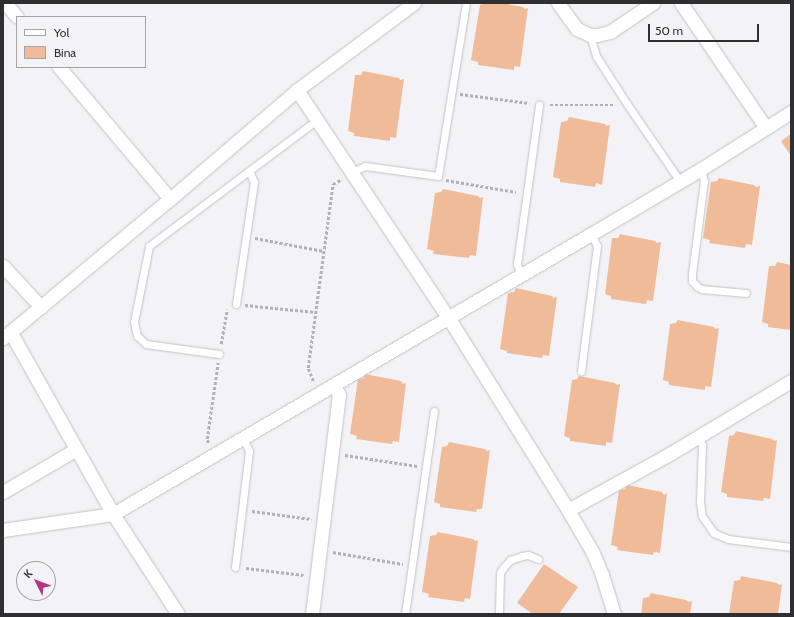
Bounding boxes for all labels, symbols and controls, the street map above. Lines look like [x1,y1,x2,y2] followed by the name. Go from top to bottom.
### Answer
[16,16,146,68] legend
[650,16,761,42] scale bar
[655,23,683,38] text: 50 m
[54,25,69,40] text: Yol
[54,45,76,60] text: Bina
[16,561,56,601] north arrow
[20,566,35,581] text: K

